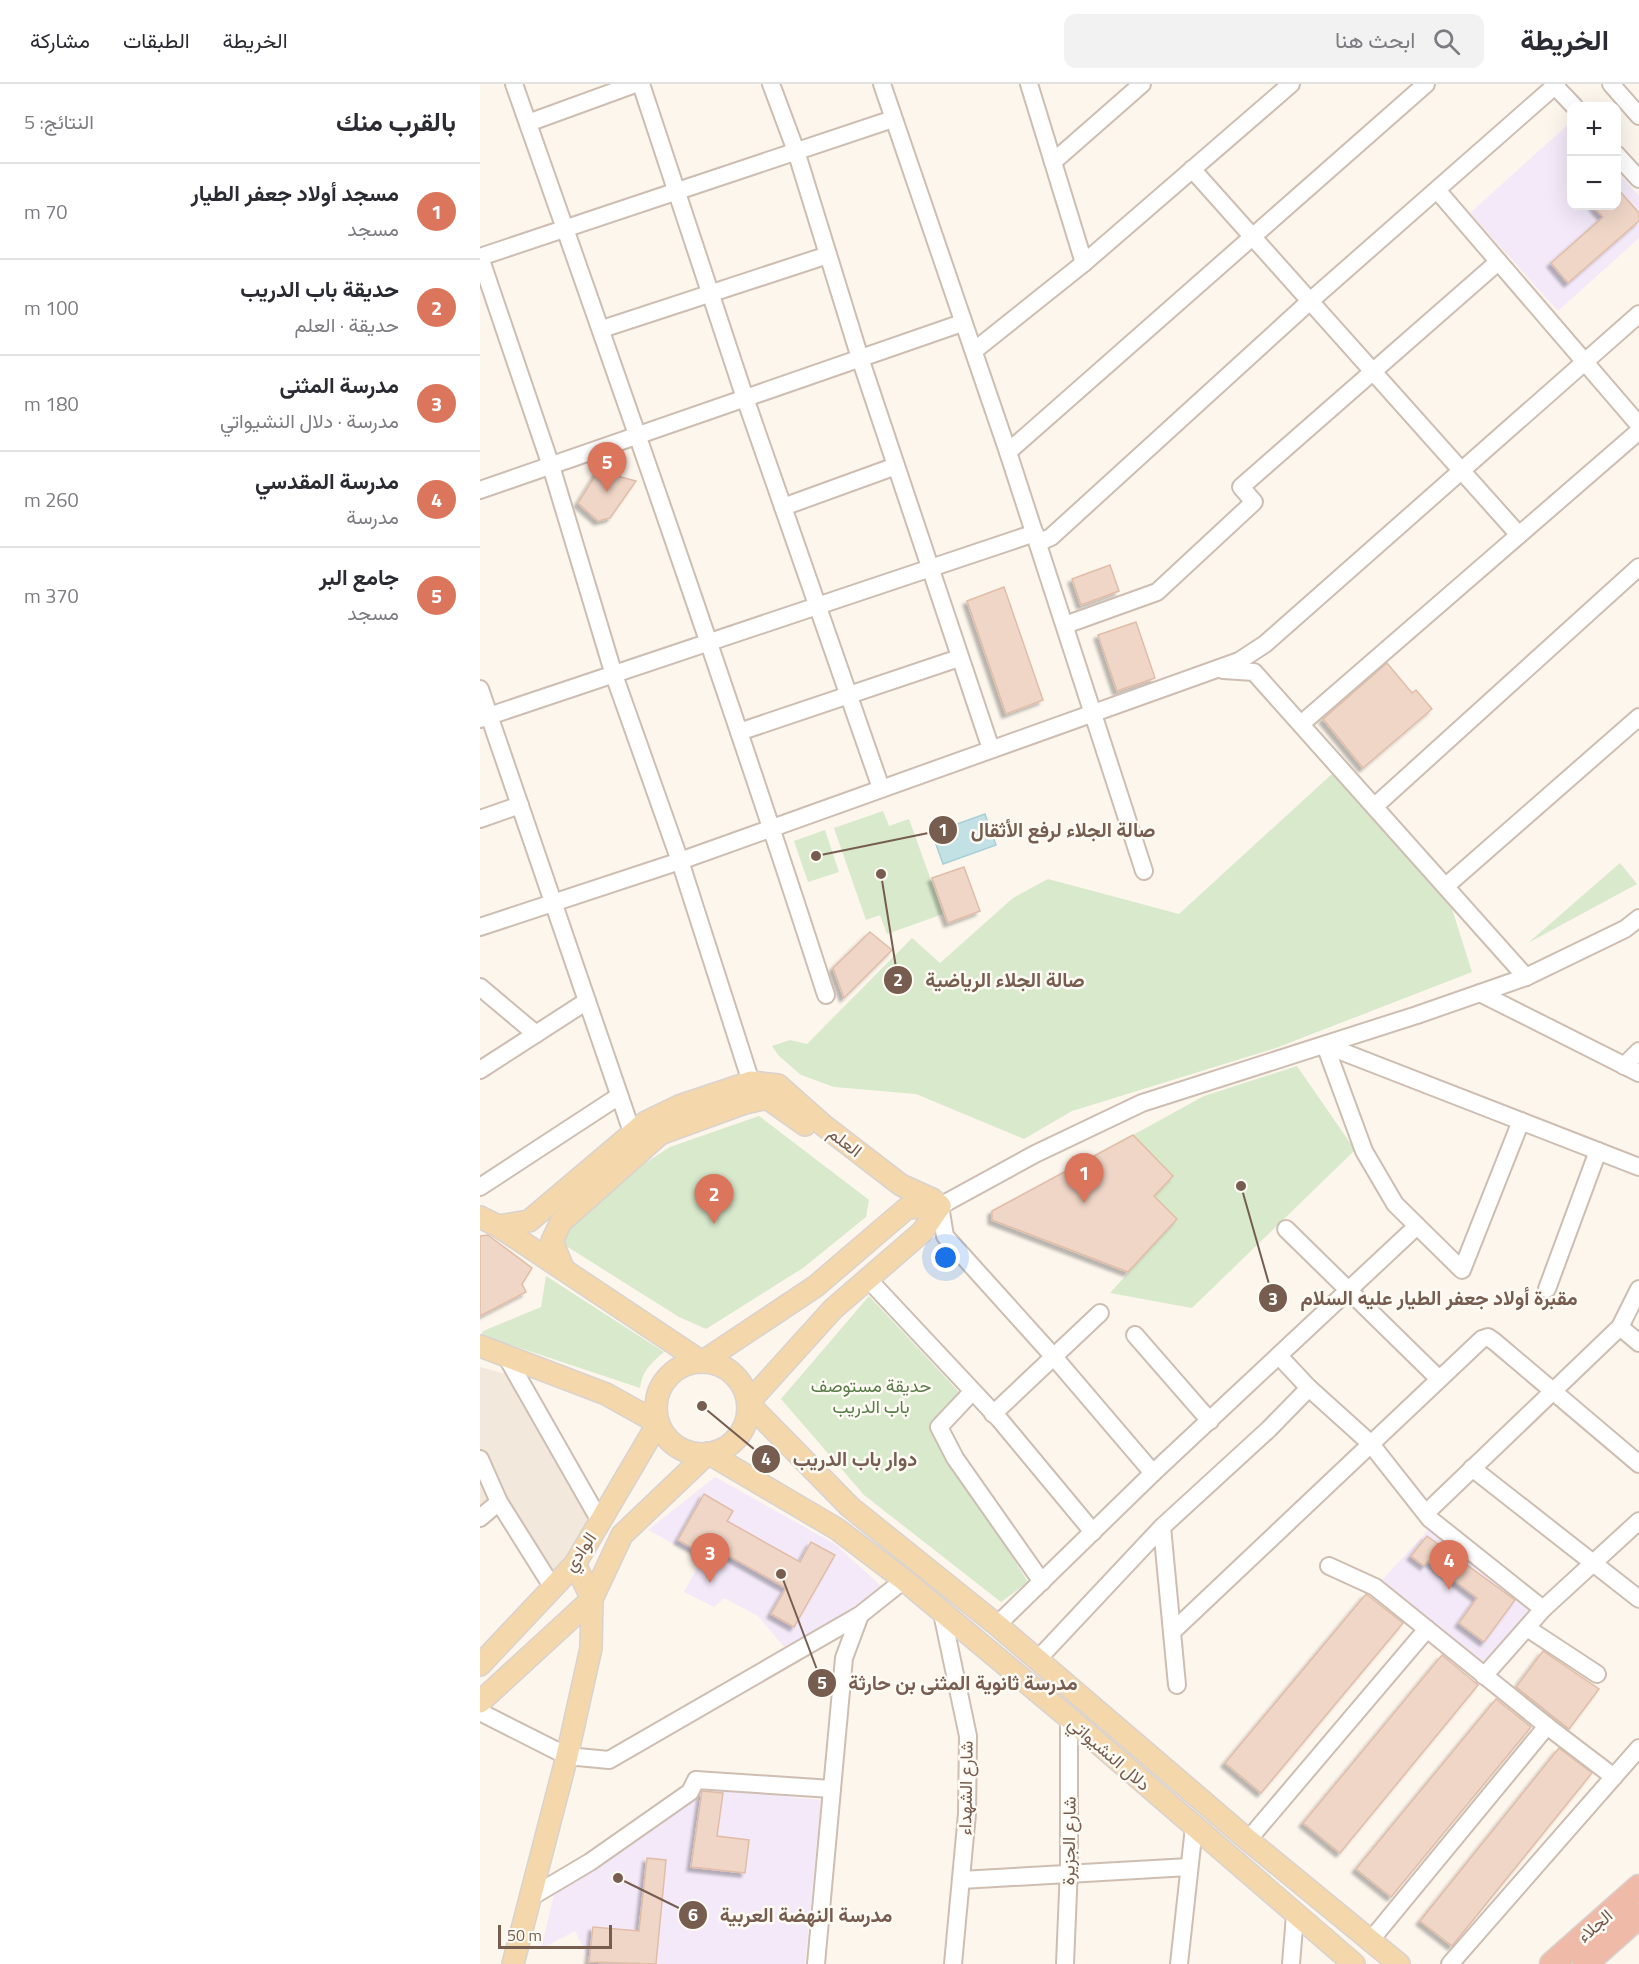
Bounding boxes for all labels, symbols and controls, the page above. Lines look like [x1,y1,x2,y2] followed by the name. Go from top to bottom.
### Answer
[1064,14,1484,68] search box
[1520,18,1609,61] text: الخريطة
[1335,23,1415,57] text: ابحث هنا
[30,24,90,56] text: مشاركة
[123,24,190,56] text: الطبقات
[223,24,288,56] text: الخريطة
[1430,25,1463,58] icon: search
[336,102,456,141] text: بالقرب منك
[1567,102,1621,210] map controls
[1567,102,1621,156] button: +
[24,106,94,137] text: النتائج: 5
[1567,156,1621,210] button: −
[191,176,399,210] text: مسجد أولاد جعفر الطيار
[24,196,68,227] text: 70 m
[431,196,442,227] text: 1
[347,213,399,244] text: مسجد
[240,272,399,306] text: حديقة باب الدريب
[24,292,79,323] text: 100 m
[431,292,442,323] text: 2
[294,309,399,340] text: حديقة · العلم
[280,368,399,402] text: مدرسة المثنى
[24,388,79,419] text: 180 m
[431,388,442,419] text: 3
[220,405,399,436] text: مدرسة · دلال النشيواتي
[588,442,626,492] pin: 5
[255,464,399,498] text: مدرسة المقدسي
[24,484,79,515] text: 260 m
[431,484,442,515] text: 4
[346,501,399,532] text: مدرسة
[319,560,399,594] text: جامع البر
[24,580,79,611] text: 370 m
[431,580,442,611] text: 5
[347,597,399,628] text: مسجد
[928,811,1167,849] callout: صالة الجلاء لرفع الأثقال
[971,814,1155,845] text: صالة الجلاء لرفع الأثقال
[938,816,948,843] text: 1
[883,961,1097,999] callout: صالة الجلاء الرياضية
[925,964,1085,995] text: صالة الجلاء الرياضية
[893,966,903,993] text: 2
[822,1120,868,1164] street label: العلم
[1064,1154,1104,1203] pin: 1
[694,1174,734,1224] pin: 2
[931,1243,960,1272] your location
[1258,1279,1589,1317] callout: مقبرة أولاد جعفر الطيار عليه السلام
[1300,1282,1578,1313] text: مقبرة أولاد جعفر الطيار عليه السلام
[1268,1285,1278,1312] text: 3
[811,1372,931,1420] park label: حديقة مستوصف باب الدريب
[751,1440,929,1478] callout: دوار باب الدريب
[793,1443,917,1474] text: دوار باب الدريب
[761,1445,771,1472] text: 4
[556,1526,604,1578] street label: الوادي
[690,1534,730,1583] pin: 3
[1430,1540,1468,1590] pin: 4
[807,1664,1090,1702] callout: مدرسة ثانوية المثنى بن حارثة
[848,1667,1078,1698] text: مدرسة ثانوية المثنى بن حارثة
[817,1669,827,1696] text: 5
[1061,1710,1157,1799] street label: دلال النشيواتي
[951,1740,980,1836] street label: شارع الشهداء
[1054,1796,1083,1886] street label: شارع الجزيرة
[678,1896,905,1934] callout: مدرسة النهضة العربية
[720,1899,892,1930] text: مدرسة النهضة العربية
[688,1901,698,1928] text: 6
[1571,1902,1619,1949] street label: الجلاء
[498,1922,612,1950] scale bar
[507,1923,542,1947] text: 50 m

